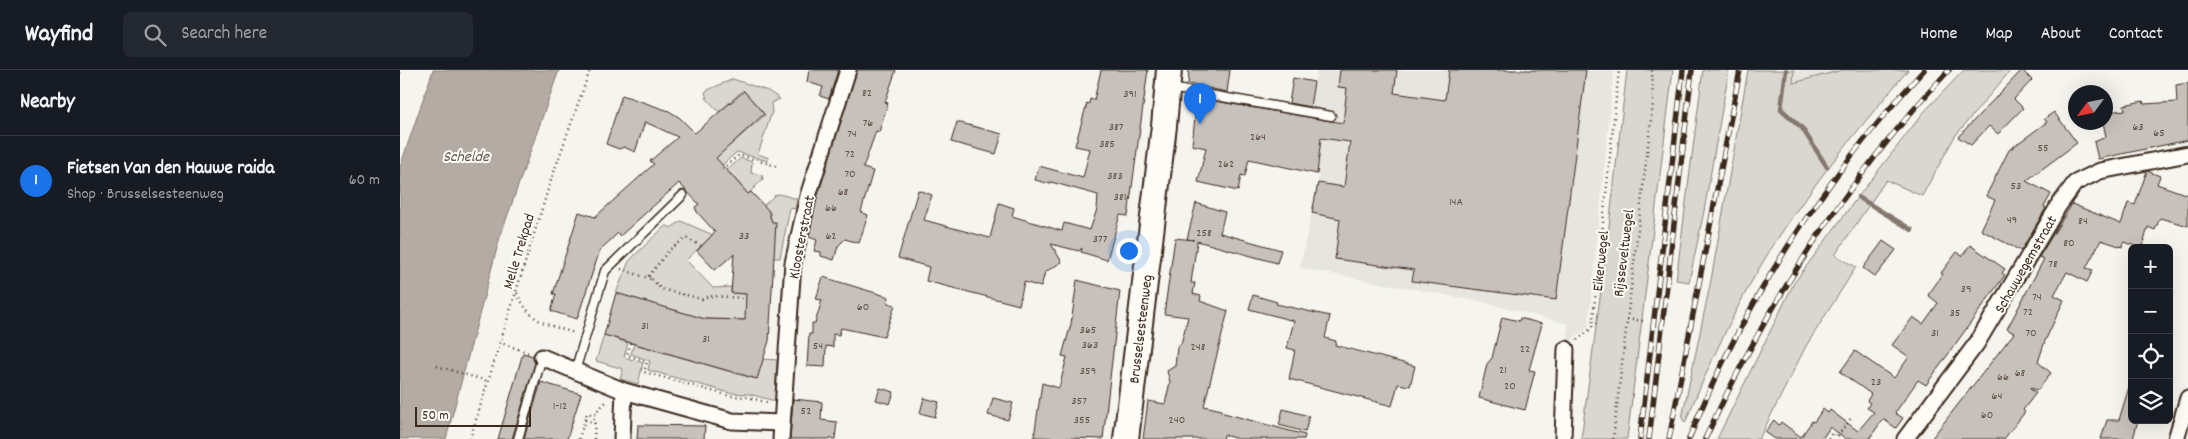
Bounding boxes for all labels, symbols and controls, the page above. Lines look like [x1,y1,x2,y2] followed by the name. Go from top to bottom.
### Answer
[123,12,473,57] search box
[25,18,93,52] text: Wayfind
[141,21,169,49] icon: search
[181,21,267,48] text: Search here
[1920,22,1957,47] text: Home
[1985,22,2013,47] text: Map
[2041,22,2081,47] text: About
[2109,22,2163,47] text: Contact
[1184,83,1216,124] pin: 1
[862,85,872,102] house number: 82
[2068,85,2113,130] north arrow
[1123,86,1137,103] house number: 391
[20,88,75,118] text: Nearby
[863,115,873,132] house number: 76
[1109,119,1124,136] house number: 387
[2132,119,2144,136] house number: 63
[2153,125,2165,142] house number: 65
[847,126,857,143] house number: 74
[1250,129,1266,146] house number: 264
[1099,136,1115,153] house number: 385
[2037,140,2049,157] house number: 55
[443,146,490,169] water label: Schelde
[845,146,855,163] house number: 72
[67,156,274,183] text: Fietsen Van den Hauwe raida
[1218,156,1234,173] house number: 262
[844,166,856,183] house number: 70
[1107,168,1123,185] house number: 383
[34,169,38,192] text: 1
[349,169,380,192] text: 60 m
[2011,178,2021,195] house number: 53
[67,183,224,206] text: Shop · Brusselsesteenweg
[838,184,849,201] house number: 68
[1114,189,1126,206] house number: 381
[784,193,822,281] street label: Kloosterstraat
[1449,194,1464,211] house number: 14A
[825,200,837,217] house number: 66
[1609,208,1641,298] street label: Rijsseveltwegel
[498,211,542,292] street label: Melle Trekpad
[1990,212,2064,318] street label: Schauwegemstraat
[2007,212,2017,229] house number: 49
[2078,213,2088,230] house number: 84
[1196,225,1212,242] house number: 258
[739,228,749,245] house number: 33
[825,228,837,245] house number: 62
[1588,229,1616,293] street label: Eikerwegel
[1093,231,1108,248] house number: 377
[2063,235,2075,252] house number: 80
[1116,238,1142,264] your location
[2128,244,2173,424] map controls
[2128,244,2173,289] button: +
[2048,256,2058,273] house number: 78
[1124,273,1160,385] street label: Brusselsesteenweg
[1961,281,1971,298] house number: 39
[2032,289,2042,306] house number: 74
[2128,289,2173,334] button: −
[857,299,869,316] house number: 60
[2023,304,2033,321] house number: 72
[1950,305,1960,322] house number: 35
[641,318,649,335] house number: 31
[1080,322,1096,339] house number: 365
[1931,325,1939,342] house number: 31
[2025,325,2037,342] house number: 70
[702,331,710,348] house number: 31
[2128,334,2173,379] button: locate
[1082,337,1098,354] house number: 363
[813,338,823,355] house number: 54
[1190,339,1206,356] house number: 248
[1520,341,1530,358] house number: 22
[1499,362,1507,379] house number: 21
[1080,363,1096,380] house number: 359
[2015,365,2026,382] house number: 68
[1997,369,2009,386] house number: 66
[1871,374,1881,391] house number: 23
[1504,378,1516,395] house number: 20
[2128,379,2173,424] button: layers
[1992,388,2002,405] house number: 64
[1071,393,1087,410] house number: 357
[553,398,567,415] house number: 1-12
[801,403,811,420] house number: 52
[415,404,531,427] scale bar
[422,406,449,426] text: 50 m
[1981,407,1993,424] house number: 60
[1074,412,1090,429] house number: 355
[1169,412,1185,429] house number: 240

